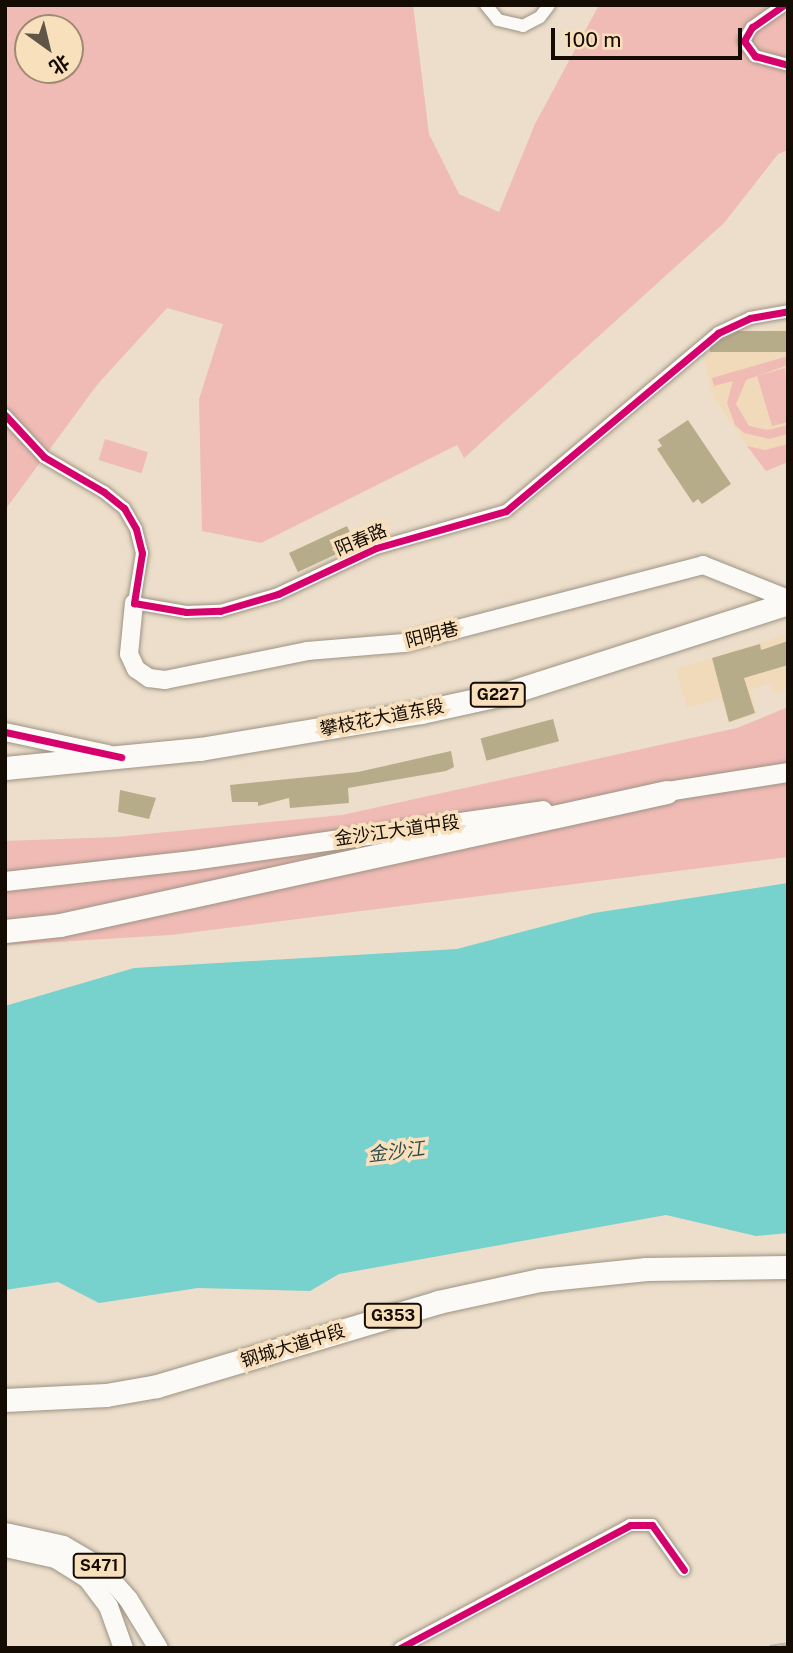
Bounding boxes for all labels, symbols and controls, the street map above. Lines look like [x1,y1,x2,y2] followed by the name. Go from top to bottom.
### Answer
[14,14,84,84] north arrow
[555,14,746,58] scale bar
[564,27,621,52] text: 100 m
[46,50,74,79] text: 北
[332,520,390,560] street label: 阳春路
[403,618,461,652] street label: 阳明巷
[468,682,528,708] road number: G227
[318,695,446,741] street label: 攀枝花大道东段
[333,812,461,850] street label: 金沙江大道中段
[366,1137,426,1167] water label: 金沙江
[363,1304,423,1328] road number: G353
[238,1320,348,1372] street label: 钢城大道中段
[71,1554,127,1578] road number: S471

